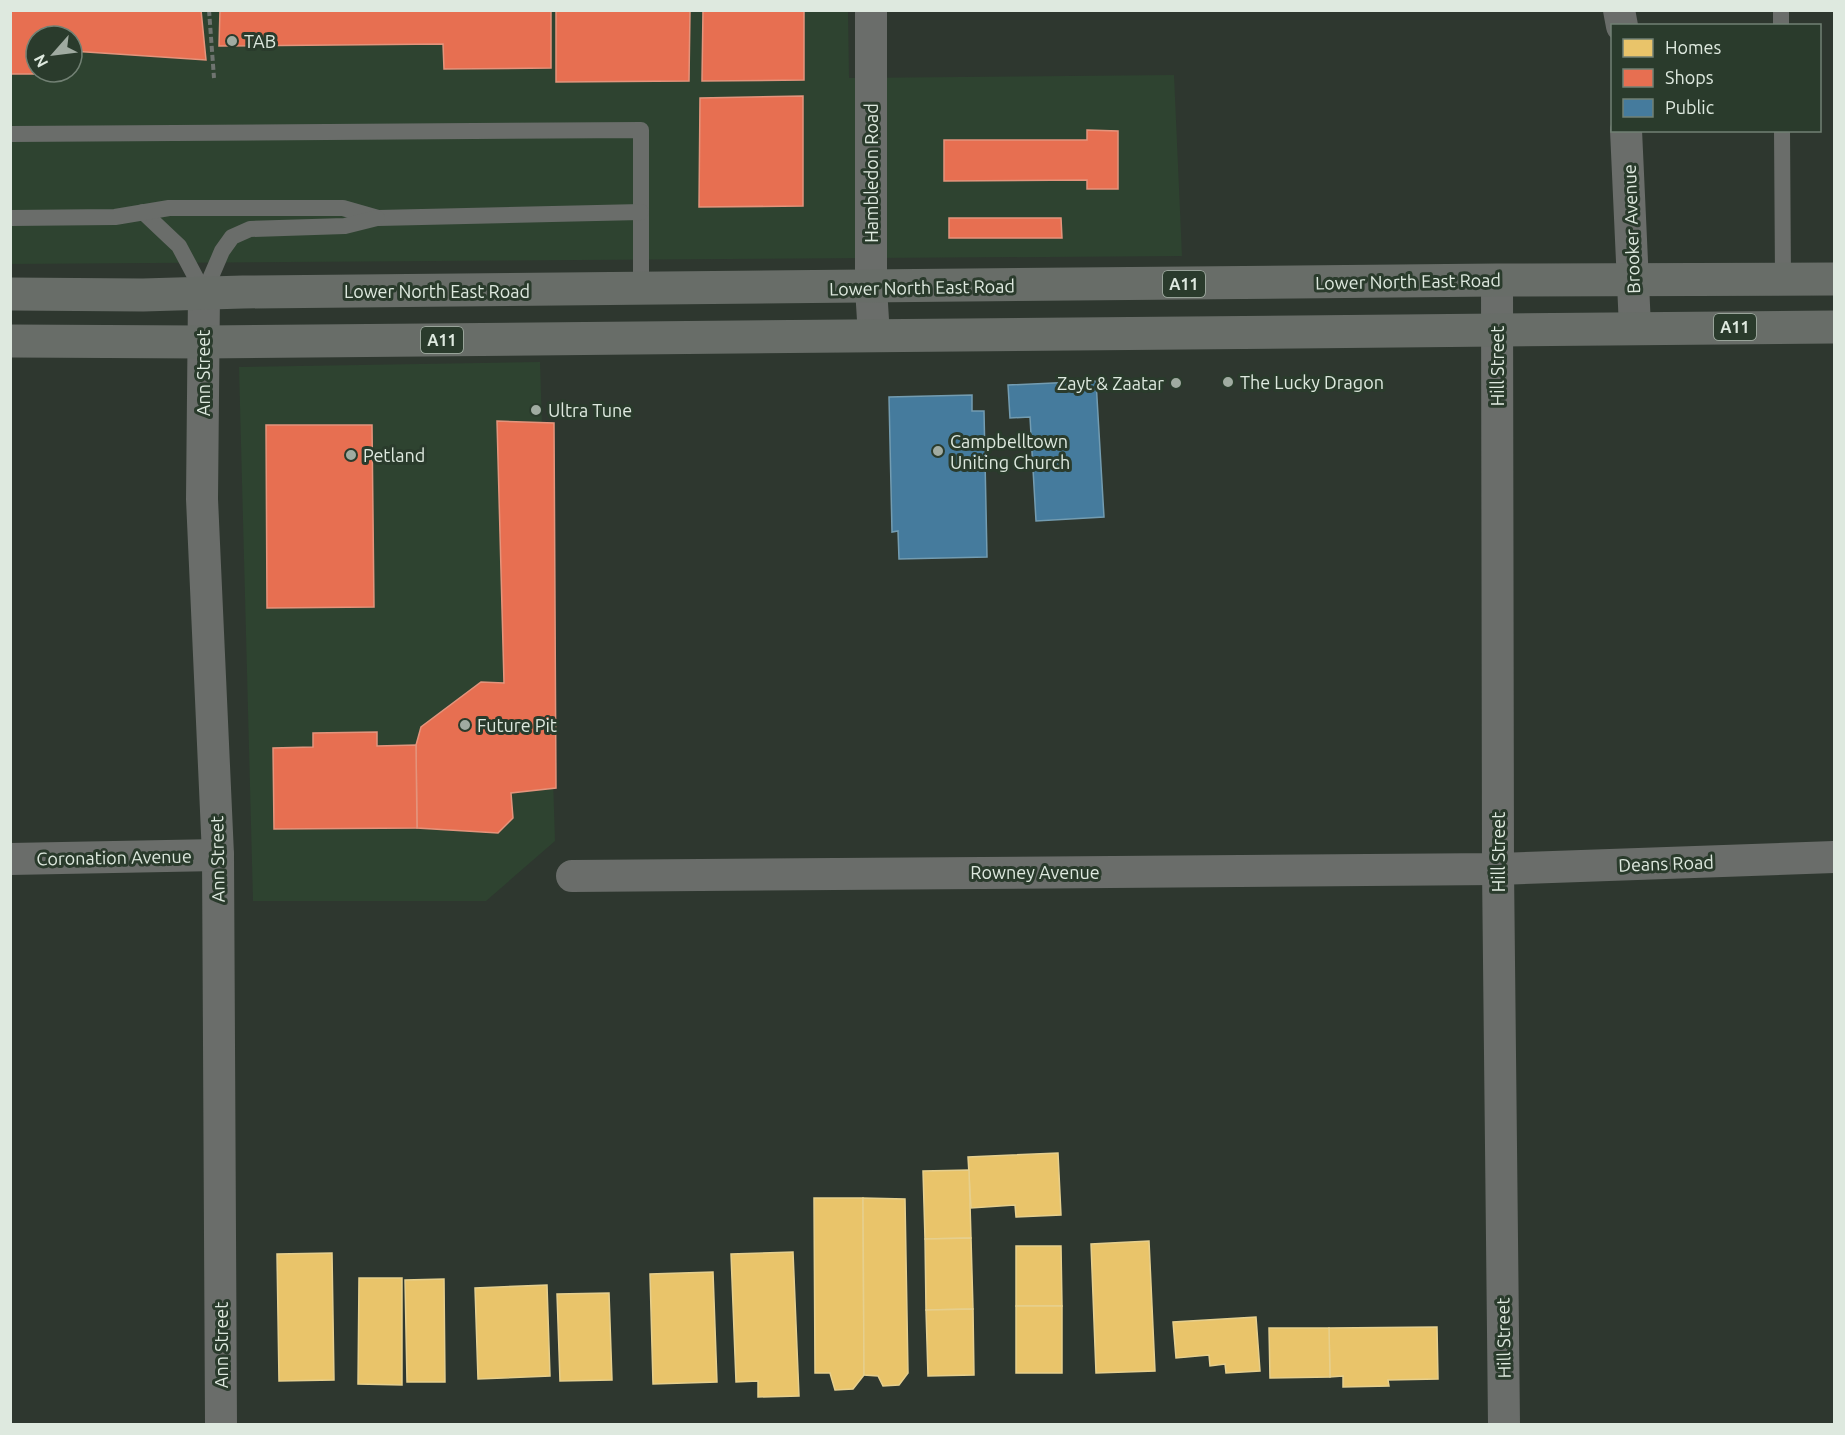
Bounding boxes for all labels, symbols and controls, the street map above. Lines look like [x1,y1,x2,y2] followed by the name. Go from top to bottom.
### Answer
[24,24,84,84] north arrow
[1611,24,1821,132] legend
[244,31,276,51] place label: TAB
[225,34,239,48] marker: TAB
[1665,37,1722,57] text: Homes
[30,52,52,71] text: N
[1665,67,1714,87] text: Shops
[1665,97,1714,117] text: Public
[861,103,881,243] street label: Hambledon Road
[1619,164,1643,294] street label: Brooker Avenue
[1315,269,1501,293] street label: Lower North East Road
[1163,271,1205,297] road number: A11
[829,275,1015,299] street label: Lower North East Road
[344,281,530,301] street label: Lower North East Road
[1714,314,1756,340] road number: A11
[1487,326,1507,406] street label: Hill Street
[421,327,463,353] road number: A11
[193,330,213,416] street label: Ann Street
[1240,372,1384,392] place label: The Lucky Dragon
[1057,373,1164,393] place label: Zayt & Zaatar
[1221,375,1235,389] marker: The Lucky Dragon
[1169,376,1183,390] marker: Zayt & Zaatar
[548,400,632,420] place label: Ultra Tune
[529,403,543,417] marker: Ultra Tune
[950,431,1070,472] place label: Campbelltown Uniting Church
[931,444,945,458] marker: Campbelltown Uniting Church
[363,445,425,465] place label: Petland
[344,448,358,462] marker: Petland
[477,715,557,735] place label: Future Pit
[458,718,472,732] marker: Future Pit
[1488,812,1508,892] street label: Hill Street
[206,816,228,902] street label: Ann Street
[36,846,192,868] street label: Coronation Avenue
[1618,851,1714,875] street label: Deans Road
[970,862,1100,882] street label: Rowney Avenue
[1492,1297,1514,1379] street label: Hill Street
[211,1302,231,1388] street label: Ann Street

